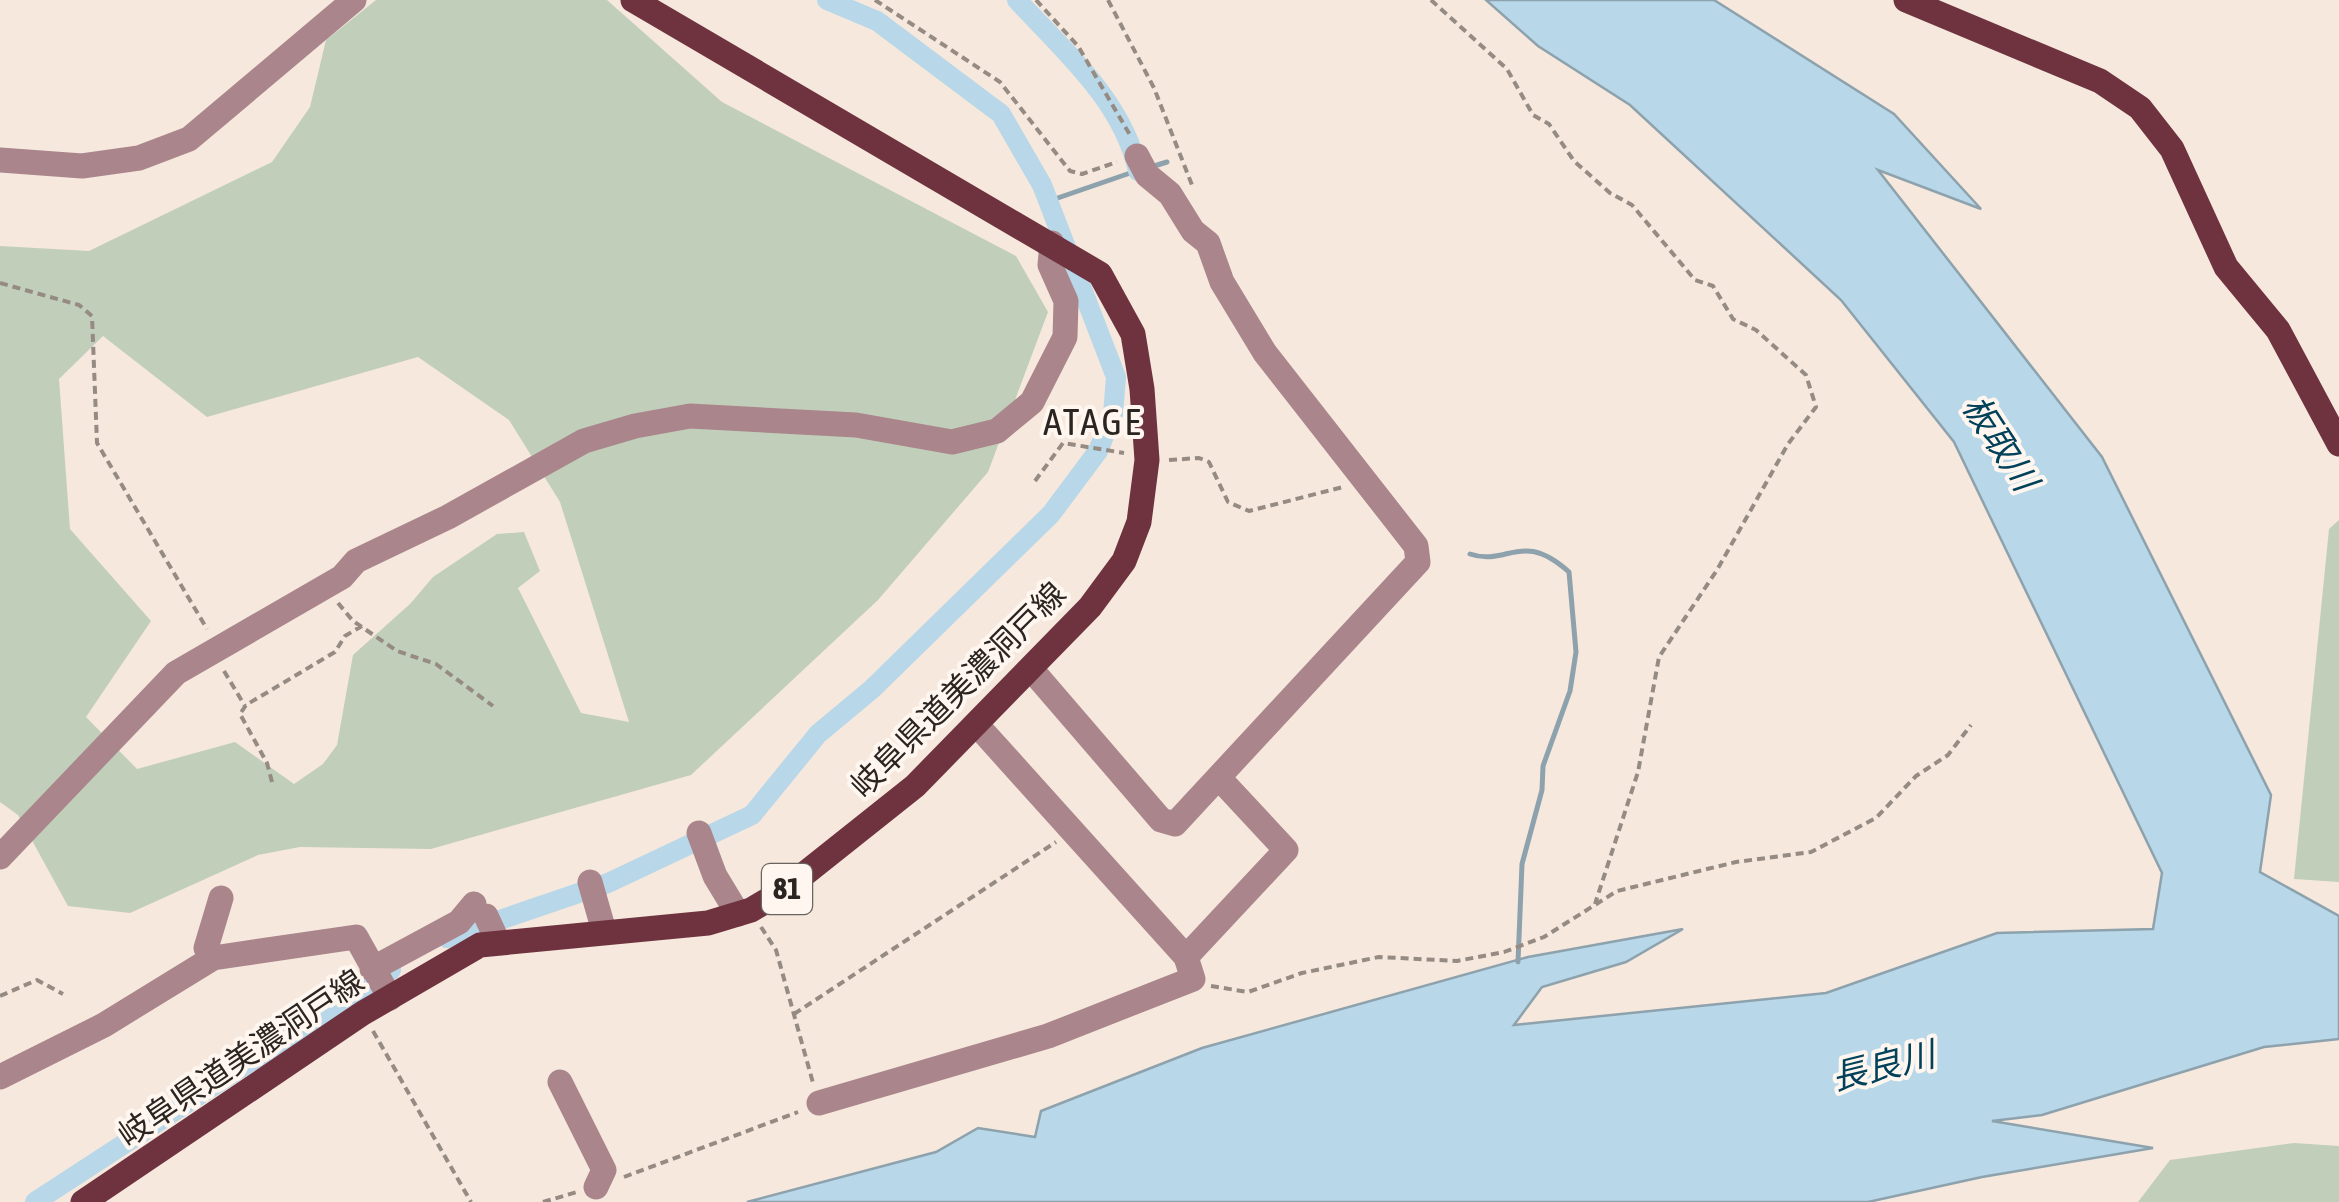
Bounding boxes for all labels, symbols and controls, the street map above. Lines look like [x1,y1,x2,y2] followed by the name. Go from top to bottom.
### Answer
[1955,388,2048,501] water label: 板取川
[1043,400,1143,443] district label: ATAGE
[843,575,1073,805] street label: 岐阜県道美濃洞戸線
[762,864,812,914] road number: 81
[111,962,370,1153] street label: 岐阜県道美濃洞戸線
[1827,1032,1942,1097] water label: 長良川

